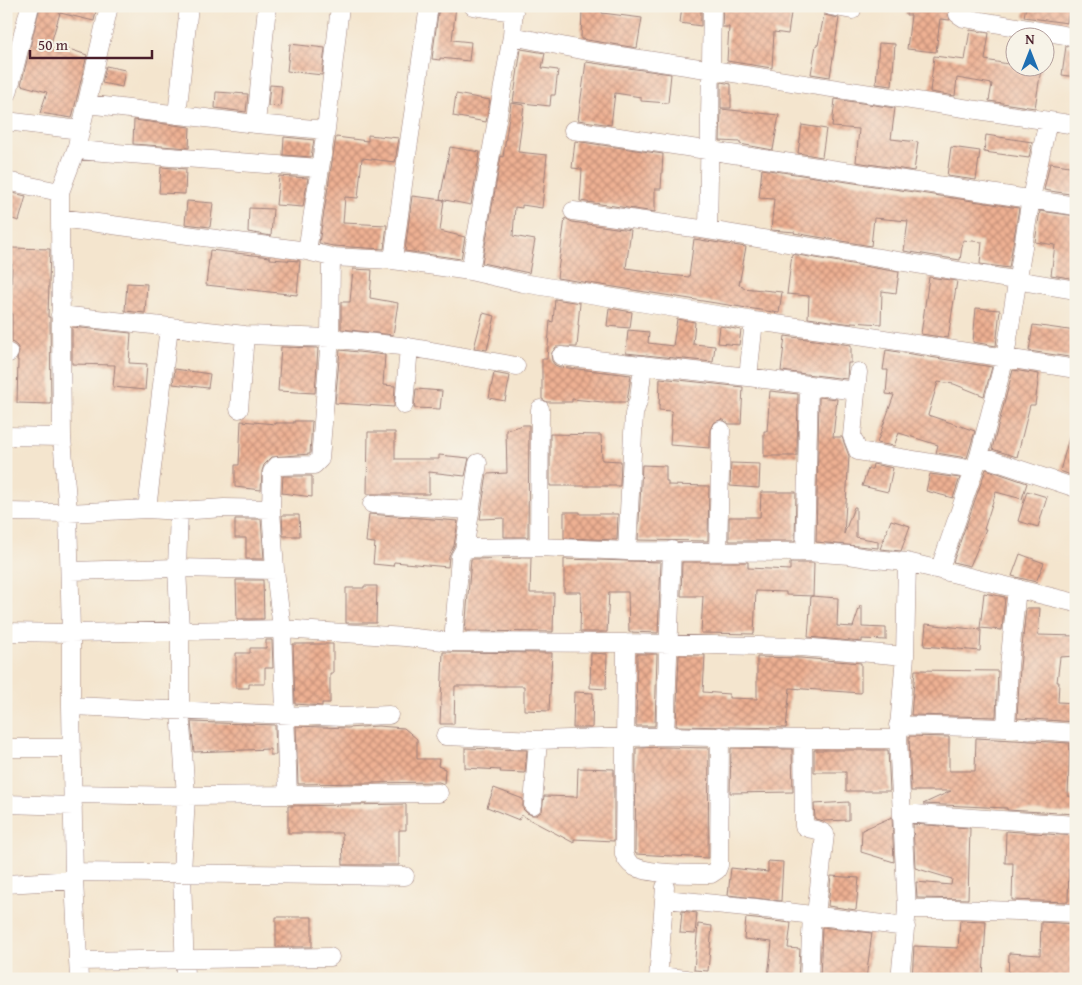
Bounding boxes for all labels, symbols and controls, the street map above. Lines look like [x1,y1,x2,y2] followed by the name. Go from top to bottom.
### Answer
[30,28,152,60] scale bar
[1004,28,1054,78] north arrow
[1025,29,1035,49] text: N
[38,34,69,55] text: 50 m

